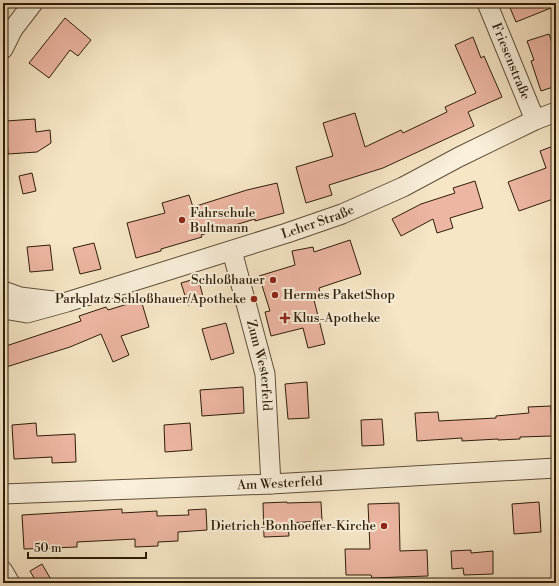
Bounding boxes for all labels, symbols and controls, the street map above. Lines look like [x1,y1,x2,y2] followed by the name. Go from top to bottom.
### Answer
[488,20,534,102] street label: Friesenstraße
[279,201,357,242] street label: Leher Straße
[189,205,256,236] place label: Fahrschule Bultmann
[177,215,187,225] marker: Fahrschule Bultmann
[191,272,265,288] place label: Schloßhauer
[268,275,278,285] marker: Schloßhauer
[283,287,395,303] place label: Hermes PaketShop
[270,290,280,300] marker: Hermes PaketShop
[55,291,246,307] place label: Parkplatz Schloßhauer/Apotheke
[249,294,259,304] marker: Parkplatz Schloßhauer/Apotheke
[293,310,381,326] place label: Klus-Apotheke
[280,313,290,323] marker: Klus-Apotheke
[243,318,275,412] street label: Zum Westerfeld
[236,473,324,493] street label: Am Westerfeld
[210,518,376,534] place label: Dietrich-Bonhoeffer-Kirche
[379,521,389,531] marker: Dietrich-Bonhoeffer-Kirche
[28,534,146,560] scale bar
[34,541,62,556] text: 50 m

